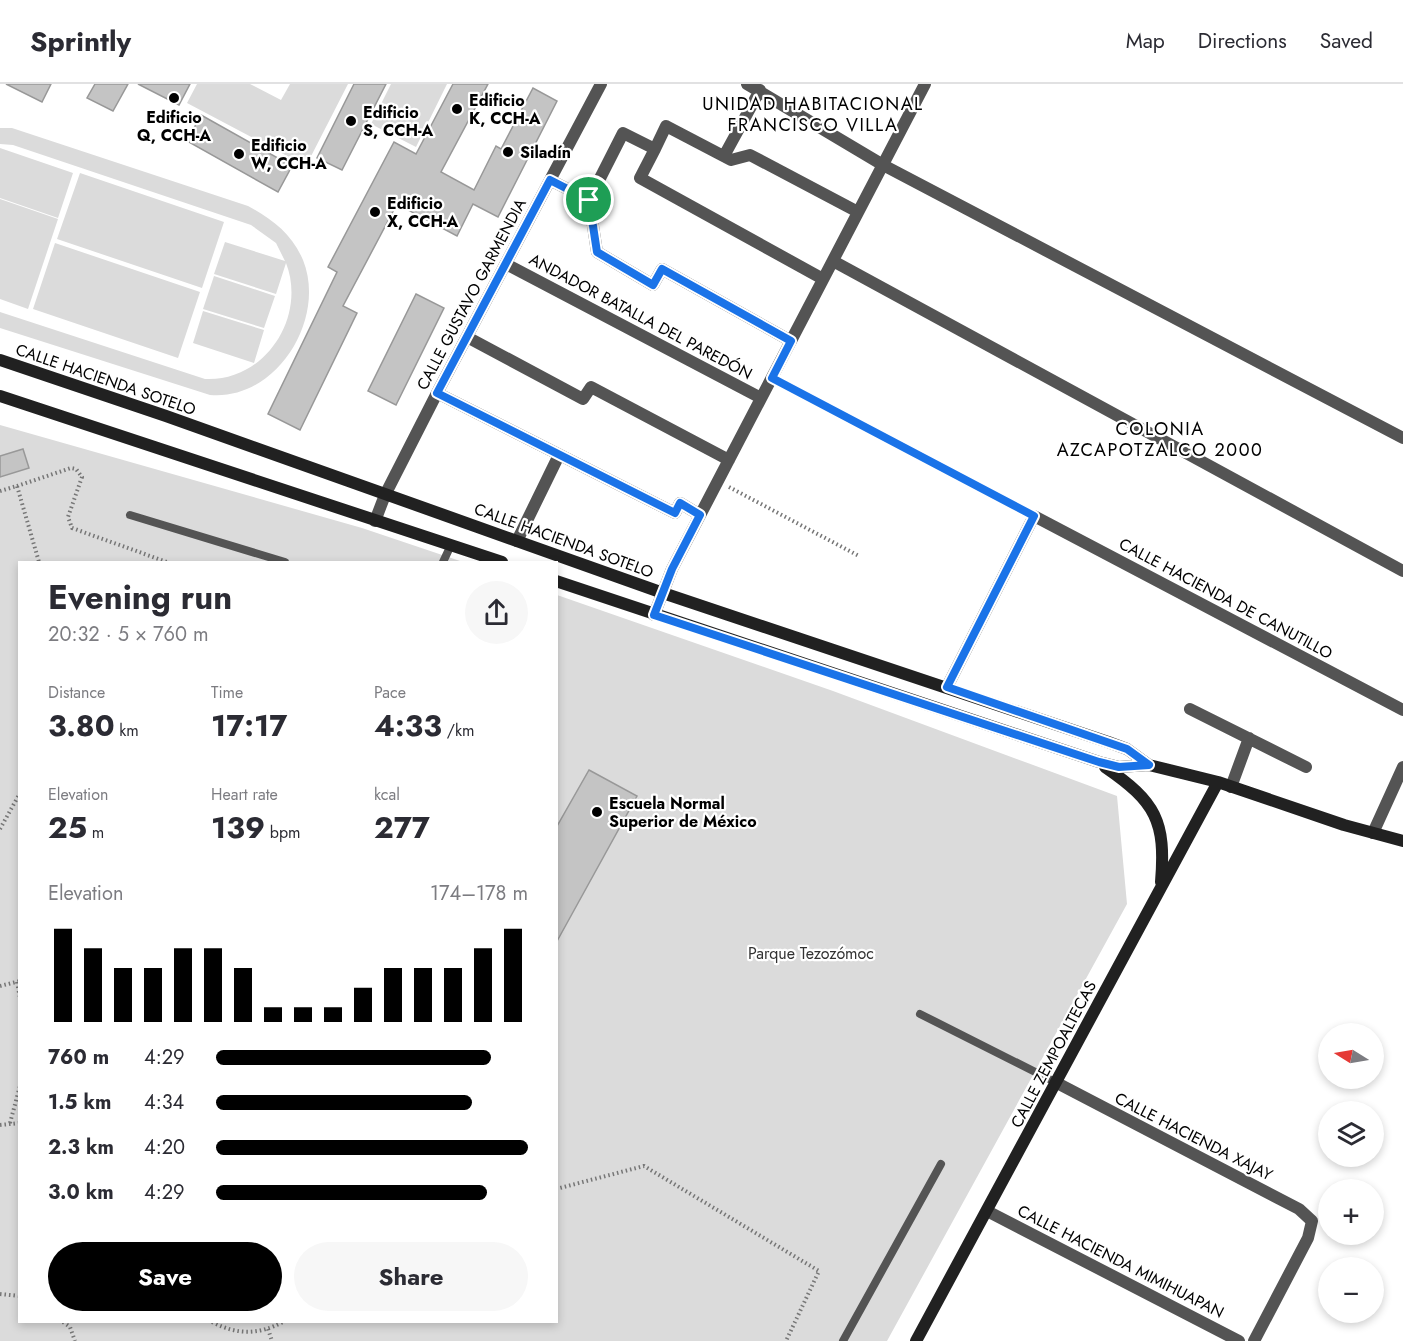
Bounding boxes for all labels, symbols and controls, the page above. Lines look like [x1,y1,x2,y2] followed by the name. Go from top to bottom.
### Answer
[30,21,131,62] text: Sprintly
[1126,26,1165,56] text: Map
[1198,26,1287,56] text: Directions
[1320,26,1373,56] text: Saved
[469,89,541,130] place label: Edificio K, CCH-A
[167,91,181,105] marker: Edificio Q, CCH-A
[702,91,924,138] district label: UNIDAD HABITACIONAL FRANCISCO VILLA
[363,101,434,142] place label: Edificio S, CCH-A
[450,102,464,116] marker: Edificio K, CCH-A
[137,106,211,147] place label: Edificio Q, CCH-A
[344,114,358,128] marker: Edificio S, CCH-A
[251,134,327,175] place label: Edificio W, CCH-A
[520,141,571,164] place label: Siladín
[501,145,515,159] marker: Siladín
[232,147,246,161] marker: Edificio W, CCH-A
[563,174,614,225] pin
[572,183,605,216] icon: arrive
[387,192,459,233] place label: Edificio X, CCH-A
[411,194,532,394] street label: CALLE GUSTAVO GARMENDIA
[368,205,382,219] marker: Edificio X, CCH-A
[525,248,756,385] street label: ANDADOR BATALLA DEL PAREDÓN
[13,338,199,421] street label: CALLE HACIENDA SOTELO
[1057,416,1263,463] district label: COLONIA AZCAPOTZALCO 2000
[471,497,657,584] street label: CALLE HACIENDA SOTELO
[1115,532,1337,665] street label: CALLE HACIENDA DE CANUTILLO
[48,574,232,621] text: Evening run
[465,581,528,644] button: share
[48,620,209,649] text: 20:32 · 5 × 760 m
[48,681,105,704] text: Distance
[211,681,243,704] text: Time
[374,681,406,704] text: Pace
[48,704,115,747] text: 3.80
[211,704,287,747] text: 17:17
[374,704,442,747] text: 4:33
[115,719,139,742] text: km
[442,719,474,742] text: /km
[48,783,108,806] text: Elevation
[211,783,278,806] text: Heart rate
[374,783,400,806] text: kcal
[609,792,757,833] place label: Escuela Normal Superior de México
[590,805,604,819] marker: Escuela Normal Superior de México
[48,806,87,849] text: 25
[211,806,265,849] text: 139
[374,806,430,849] text: 277
[87,821,104,844] text: m
[265,821,301,844] text: bpm
[48,879,123,908] text: Elevation
[430,879,528,908] text: 174–178 m
[748,942,874,965] park label: Parque Tezozómoc
[1005,976,1102,1132] street label: CALLE ZEMPOALTECAS
[1318,1023,1384,1089] north arrow
[1318,1023,1384,1323] map controls
[48,1043,109,1072] text: 760 m
[144,1043,185,1072] text: 4:29
[1111,1087,1277,1186] street label: CALLE HACIENDA XAJAY
[48,1088,111,1117] text: 1.5 km
[144,1088,184,1117] text: 4:34
[1318,1101,1384,1167] button: layers
[48,1133,114,1162] text: 2.3 km
[144,1133,185,1162] text: 4:20
[48,1178,114,1207] text: 3.0 km
[144,1178,185,1207] text: 4:29
[1318,1179,1384,1245] button: +
[1014,1199,1228,1324] street label: CALLE HACIENDA MIMIHUAPAN
[48,1242,282,1311] button: Save
[294,1242,528,1311] button: Share
[1318,1257,1384,1323] button: −

